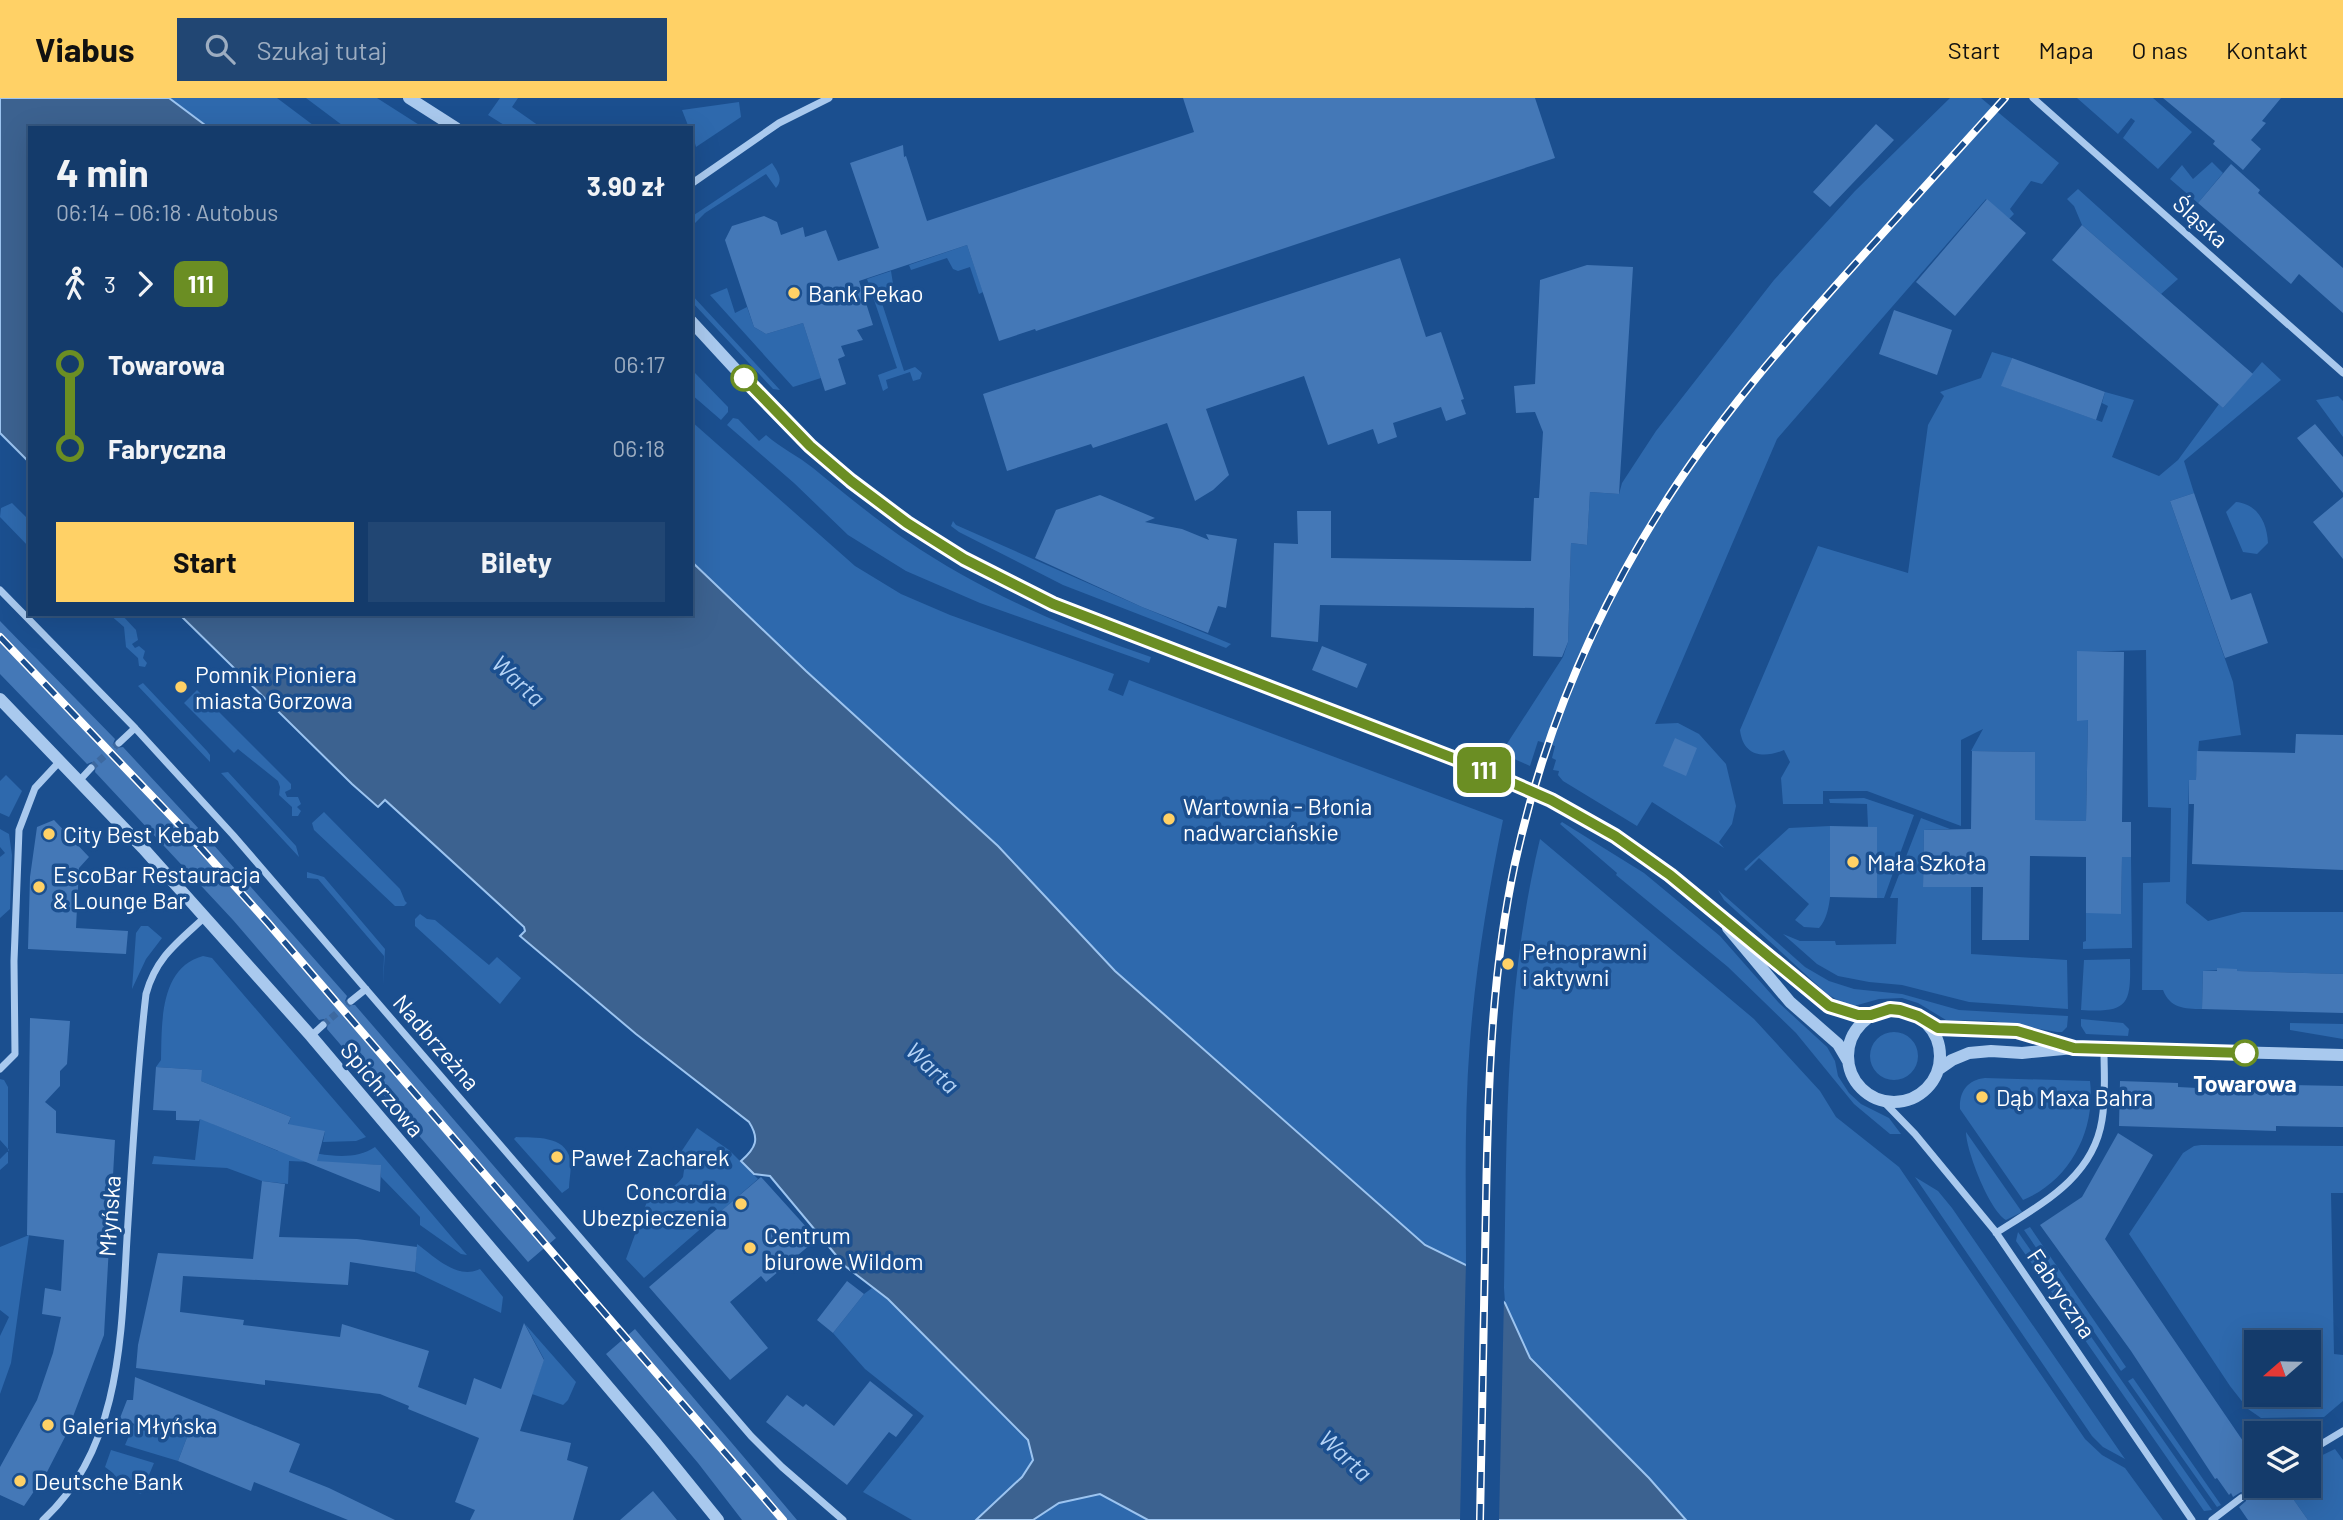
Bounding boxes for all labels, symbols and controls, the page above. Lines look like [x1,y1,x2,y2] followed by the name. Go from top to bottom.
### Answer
[177,18,667,81] search box
[35,29,135,69] text: Viabus
[201,30,239,68] icon: search
[257,34,387,65] text: Szukaj tutaj
[1948,35,2000,64] text: Start
[2038,35,2093,64] text: Mapa
[2131,35,2188,64] text: O nas
[2226,35,2308,64] text: Kontakt
[56,149,149,195] text: 4 min
[587,170,665,201] text: 3.90 zł
[2168,189,2234,253] street label: Śląska
[56,198,278,226] text: 06:14 – 06:18 · Autobus
[56,265,94,303] icon: walk
[126,265,164,303] icon: forward
[188,269,214,298] text: 111
[104,270,116,298] text: 3
[808,279,924,307] place label: Bank Pekao
[786,285,802,301] marker: Bank Pekao
[108,349,225,380] text: Towarowa
[613,350,665,378] text: 06:17
[731,365,757,391] unlabelled marker
[108,433,226,464] text: Fabryczna
[612,434,665,462] text: 06:18
[56,522,354,602] button: Start
[368,522,665,602] button: Bilety
[486,648,552,712] water label: Warta
[195,660,357,714] place label: Pomnik Pioniera miasta Gorzowa
[173,679,189,695] marker: Pomnik Pioniera miasta Gorzowa
[1444,747,1524,793] line badge: 111
[1471,755,1497,784] text: 111
[1183,792,1372,846] place label: Wartownia - Błonia nadwarciańskie
[1161,811,1177,827] marker: Wartownia - Błonia nadwarciańskie
[63,820,220,848] place label: City Best Kebab
[41,826,57,842] marker: City Best Kebab
[1867,848,1986,876] place label: Mała Szkoła
[1845,854,1861,870] marker: Mała Szkoła
[53,860,260,914] place label: EscoBar Restauracja & Lounge Bar
[31,879,47,895] marker: EscoBar Restauracja & Lounge Bar
[1522,937,1648,991] place label: Pełnoprawni i aktywni
[1500,956,1516,972] marker: Pełnoprawni i aktywni
[388,988,486,1096] street label: Nadbrzeżna
[900,1035,966,1099] water label: Warta
[335,1036,431,1142] street label: Spichrzowa
[2232,1040,2258,1066] marker: Towarowa
[2193,1069,2297,1097] place label: Towarowa
[1996,1083,2153,1111] place label: Dąb Maxa Bahra
[1974,1089,1990,1105] marker: Dąb Maxa Bahra
[571,1143,730,1171] place label: Paweł Zacharek
[549,1149,565,1165] marker: Paweł Zacharek
[92,1174,126,1258] street label: Młyńska
[582,1177,727,1231] place label: Concordia Ubezpieczenia
[733,1196,749,1212] marker: Concordia Ubezpieczenia
[764,1221,924,1275] place label: Centrum biurowe Wildom
[742,1240,758,1256] marker: Centrum biurowe Wildom
[2022,1243,2102,1343] street label: Fabryczna
[2244,1330,2320,1407] north arrow
[2244,1330,2321,1498] map controls
[62,1411,217,1439] place label: Galeria Młyńska
[40,1417,56,1433] marker: Galeria Młyńska
[2244,1421,2321,1498] button: layers
[1313,1423,1379,1487] water label: Warta
[34,1467,183,1495] place label: Deutsche Bank
[12,1473,28,1489] marker: Deutsche Bank

